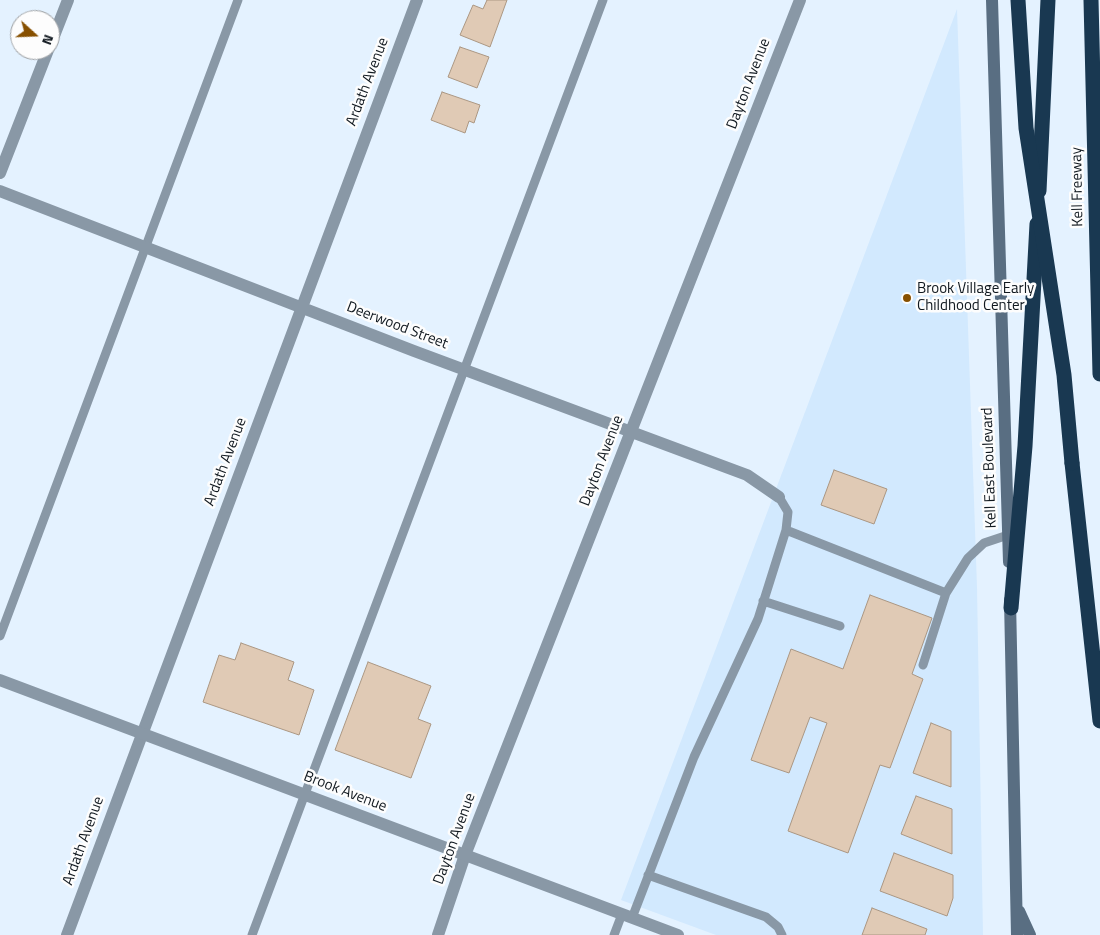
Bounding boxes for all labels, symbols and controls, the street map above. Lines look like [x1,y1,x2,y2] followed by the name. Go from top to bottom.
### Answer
[10,10,60,60] north arrow
[37,32,60,48] text: N
[343,35,393,129] street label: Ardath Avenue
[723,36,775,132] street label: Dayton Avenue
[1068,147,1088,227] street label: Kell Freeway
[917,280,1034,315] place label: Brook Village Early Childhood Center
[901,292,913,304] marker: Brook Village Early Childhood Center
[344,298,450,354] street label: Deerwood Street
[979,407,1001,529] street label: Kell East Boulevard
[576,413,628,509] street label: Dayton Avenue
[201,415,251,509] street label: Ardath Avenue
[301,768,389,816] street label: Brook Avenue
[430,791,480,887] street label: Dayton Avenue
[60,794,108,888] street label: Ardath Avenue

